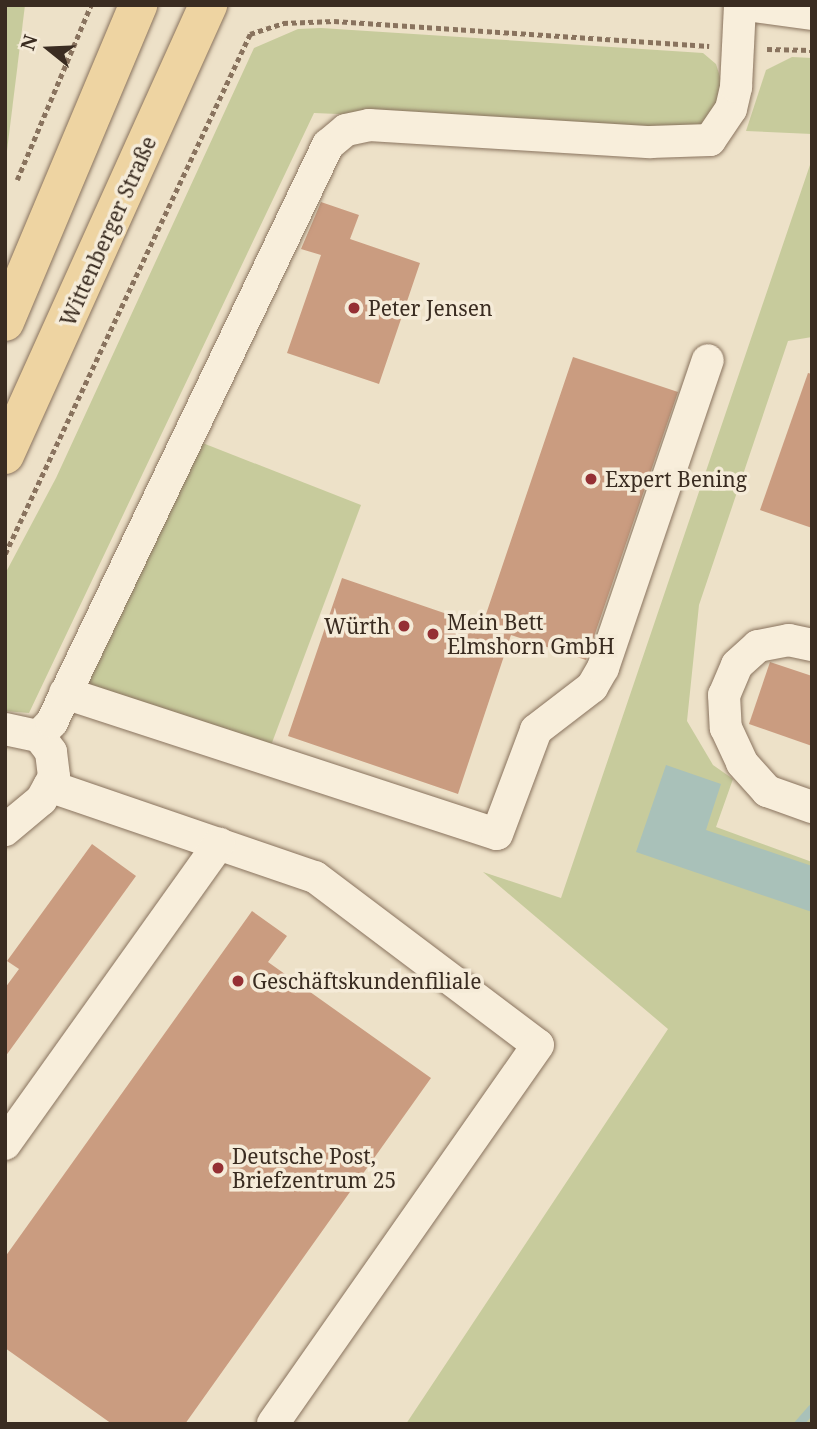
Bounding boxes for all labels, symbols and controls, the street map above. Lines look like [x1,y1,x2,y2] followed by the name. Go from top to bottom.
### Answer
[14,14,84,84] north arrow
[14,31,44,54] text: N
[55,132,161,330] street label: Wittenberger Straße
[368,295,492,321] place label: Peter Jensen
[346,300,362,316] marker: Peter Jensen
[605,466,747,492] place label: Expert Bening
[583,471,599,487] marker: Expert Bening
[447,609,615,659] place label: Mein Bett Elmshorn GmbH
[324,613,390,639] place label: Würth
[396,618,412,634] marker: Würth
[425,626,441,642] marker: Mein Bett Elmshorn GmbH
[252,968,481,994] place label: Geschäftskundenfiliale
[230,973,246,989] marker: Geschäftskundenfiliale
[232,1143,396,1193] place label: Deutsche Post, Briefzentrum 25
[210,1160,226,1176] marker: Deutsche Post, Briefzentrum 25

